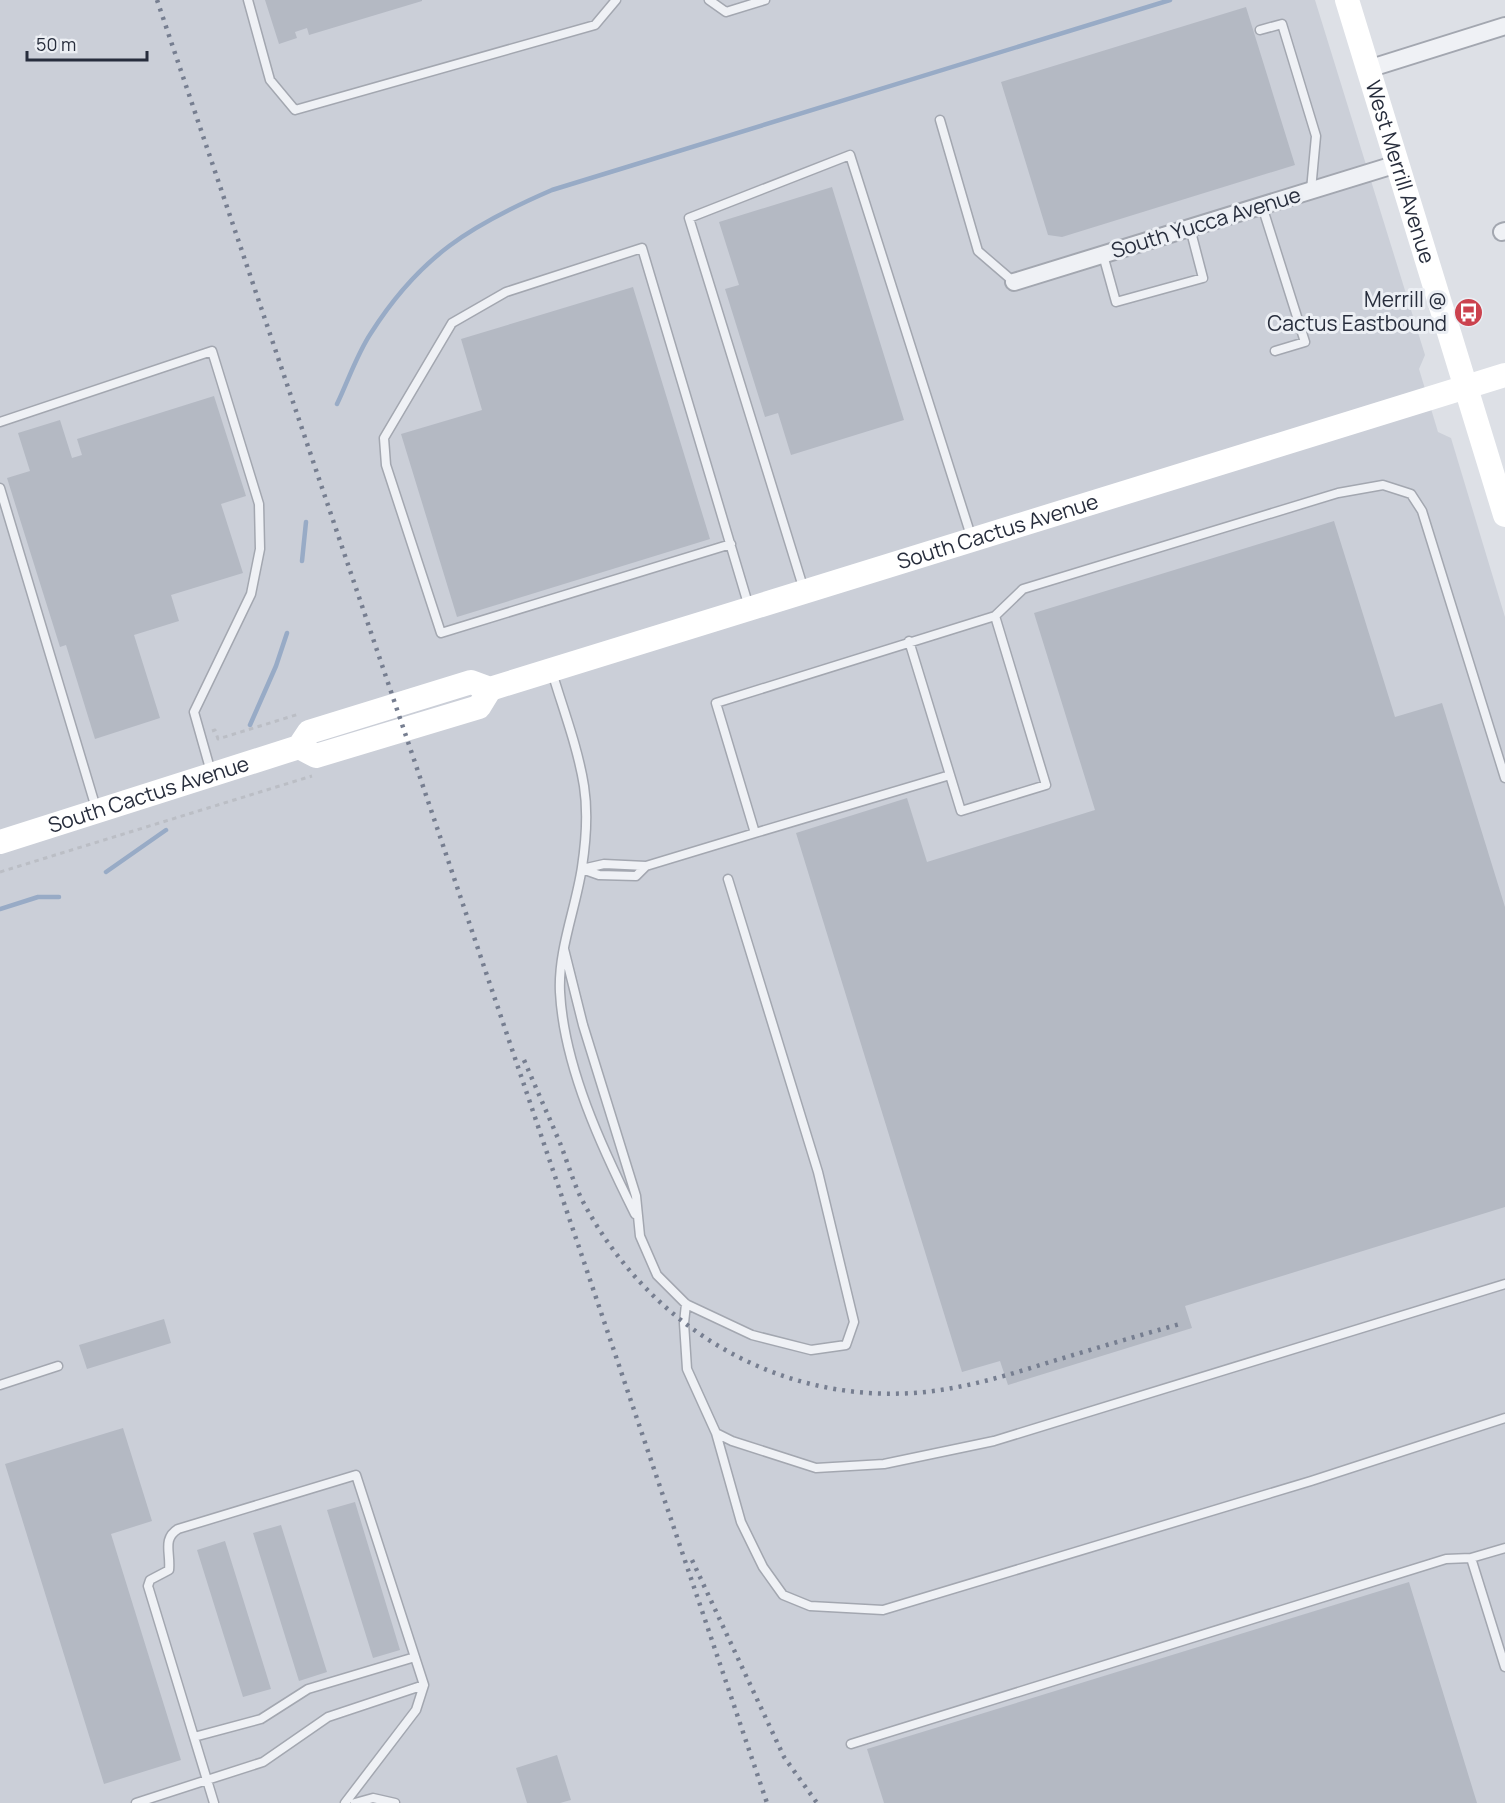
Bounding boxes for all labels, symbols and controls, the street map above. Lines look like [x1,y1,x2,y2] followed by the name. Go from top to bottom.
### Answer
[27,24,147,62] scale bar
[36,32,76,56] text: 50 m
[1359,77,1442,267] street label: West Merrill Avenue
[1107,180,1304,264] street label: South Yucca Avenue
[1267,285,1447,337] place label: Merrill @ Cactus Eastbound
[1452,296,1484,328] bus stop icon: Merrill @ Cactus Eastbound
[893,487,1102,575] street label: South Cactus Avenue
[44,749,252,839] street label: South Cactus Avenue

